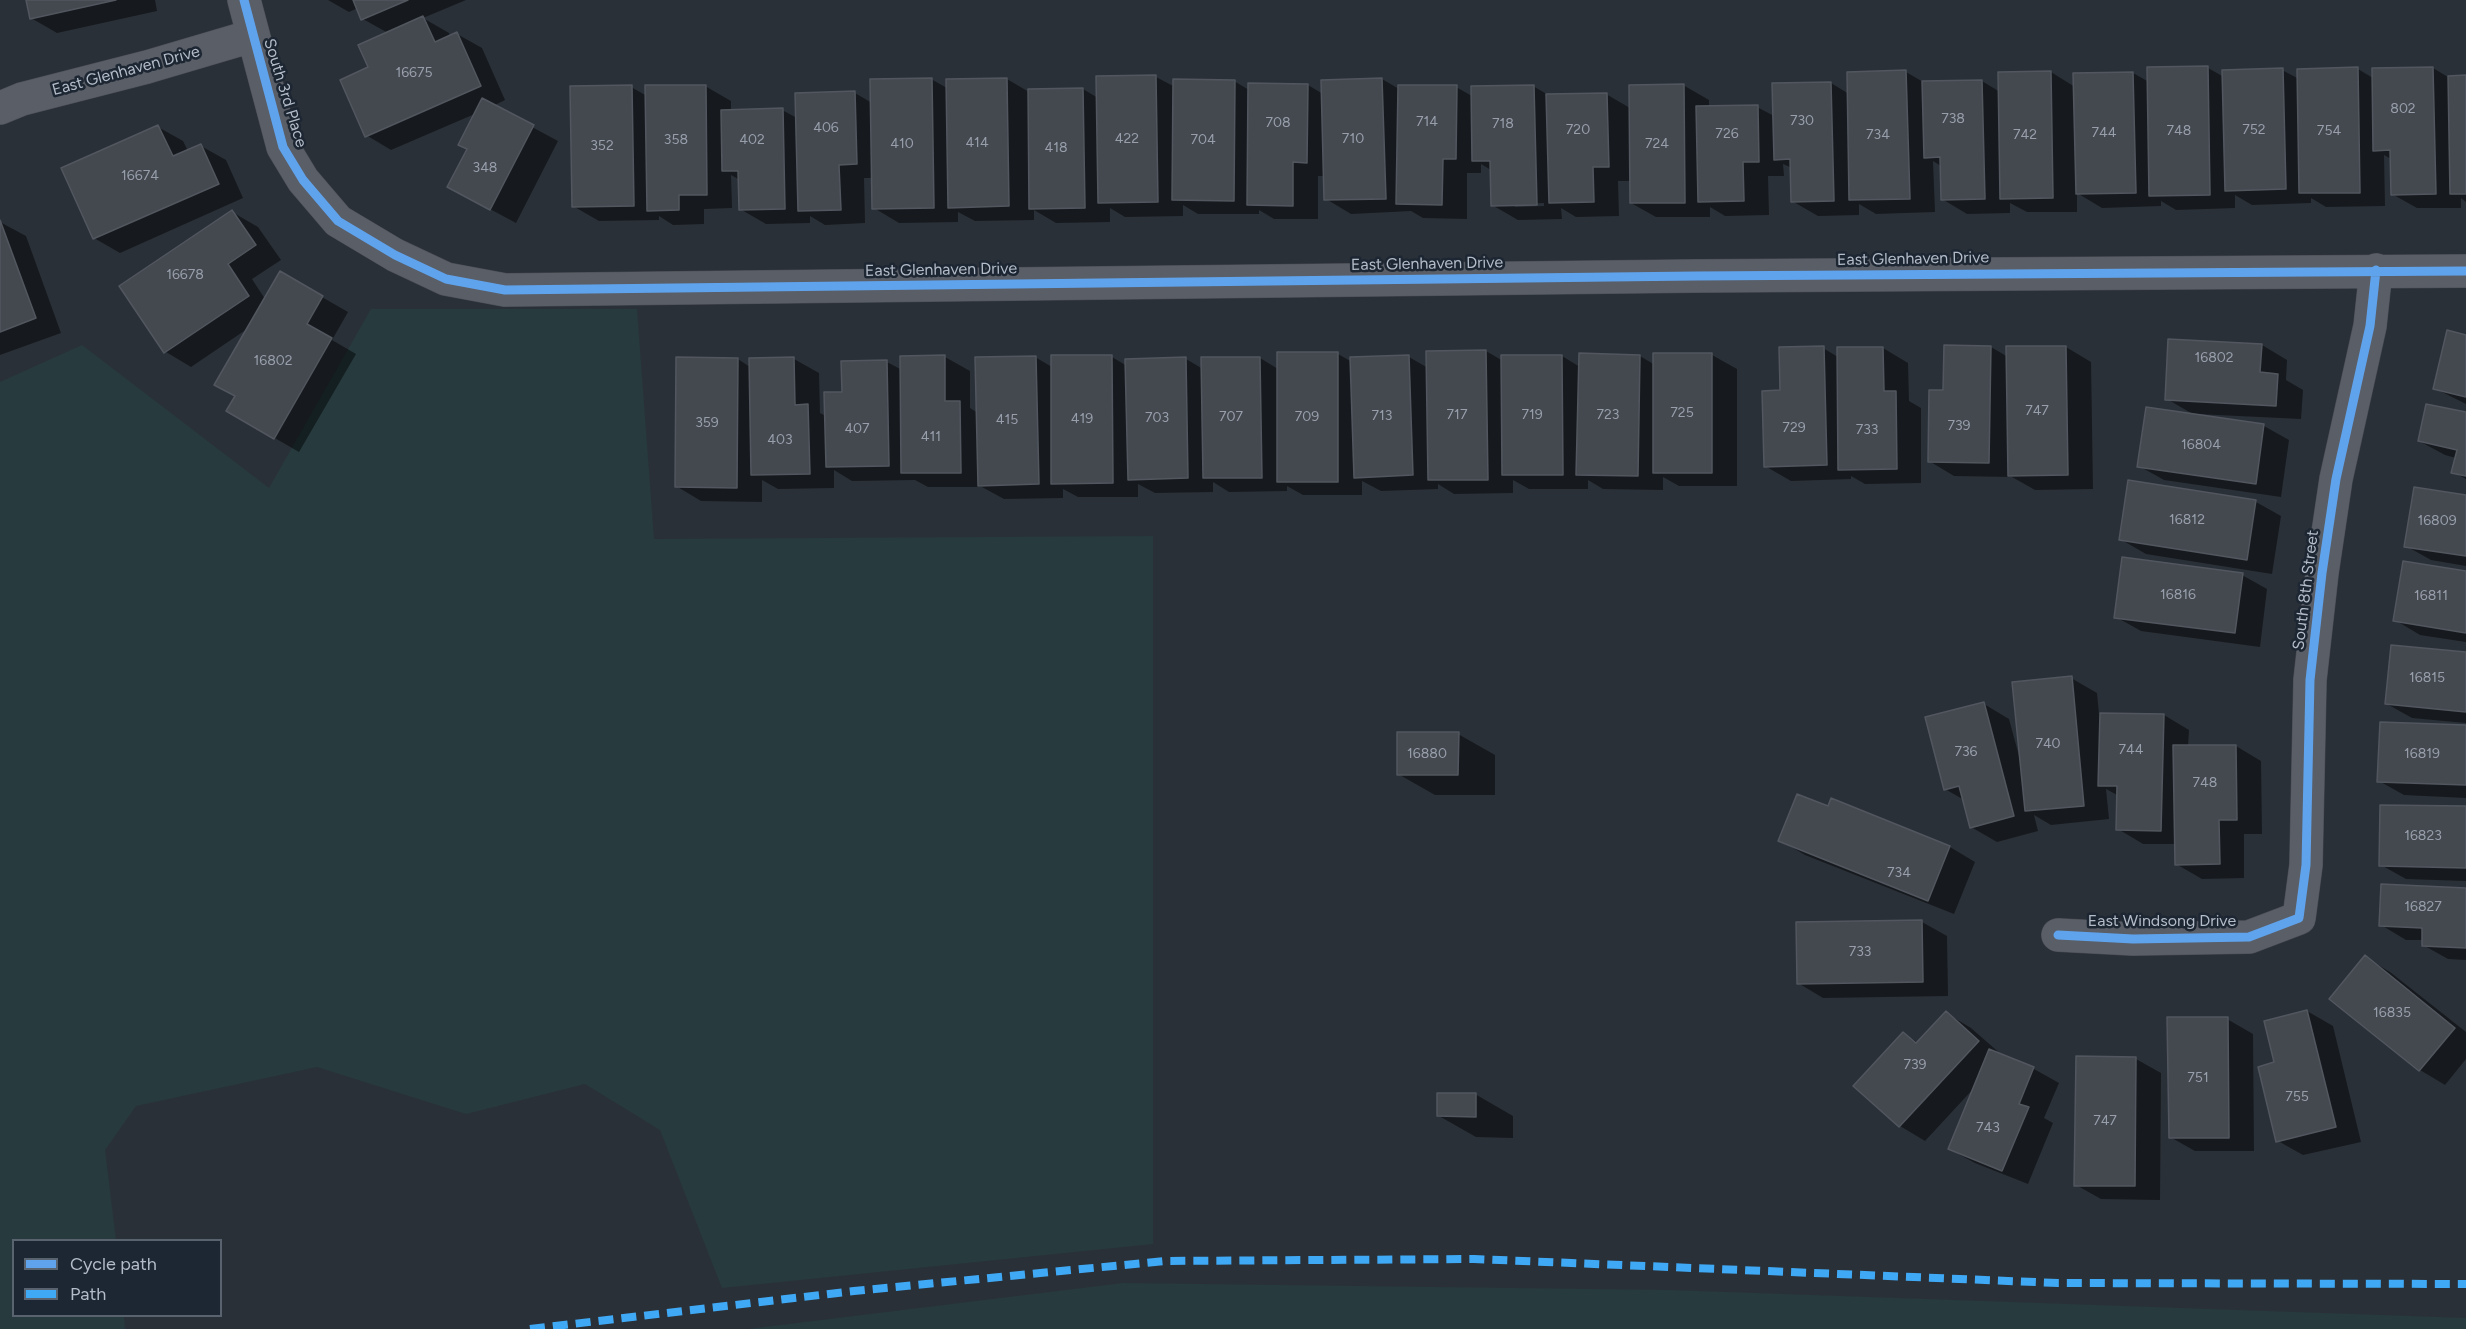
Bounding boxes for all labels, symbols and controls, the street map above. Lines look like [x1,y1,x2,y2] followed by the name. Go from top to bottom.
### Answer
[259,36,311,150] street label: South 3rd Place
[50,42,202,100] street label: East Glenhaven Drive
[395,65,433,81] house number: 16675
[2390,101,2416,117] house number: 802
[1941,111,1965,127] house number: 738
[1790,113,1814,129] house number: 730
[1416,114,1438,130] house number: 714
[1265,115,1291,131] house number: 708
[1492,116,1514,132] house number: 718
[813,120,839,136] house number: 406
[1566,122,1590,138] house number: 720
[2242,122,2266,138] house number: 752
[2167,123,2191,139] house number: 748
[2317,123,2341,139] house number: 754
[2092,125,2116,141] house number: 744
[1715,126,1739,142] house number: 726
[1866,127,1890,143] house number: 734
[2013,127,2037,143] house number: 742
[1115,131,1139,147] house number: 422
[1342,131,1364,147] house number: 710
[664,132,688,148] house number: 358
[739,132,765,148] house number: 402
[1190,132,1216,148] house number: 704
[965,135,989,151] house number: 414
[890,136,914,152] house number: 410
[1645,136,1669,152] house number: 724
[590,138,614,154] house number: 352
[1044,140,1068,156] house number: 418
[473,160,497,176] house number: 348
[121,168,159,184] house number: 16674
[1837,248,1989,270] street label: East Glenhaven Drive
[1351,253,1503,275] street label: East Glenhaven Drive
[865,259,1017,281] street label: East Glenhaven Drive
[166,267,204,283] house number: 16678
[2194,350,2234,366] house number: 16802
[253,353,293,369] house number: 16802
[2025,403,2049,419] house number: 747
[1670,405,1694,421] house number: 725
[1447,407,1467,423] house number: 717
[1521,407,1543,423] house number: 719
[1597,407,1619,423] house number: 723
[1372,408,1392,424] house number: 713
[1219,409,1243,425] house number: 707
[1295,409,1319,425] house number: 709
[1145,410,1169,426] house number: 703
[1071,411,1093,427] house number: 419
[996,412,1018,428] house number: 415
[695,415,719,431] house number: 359
[1947,418,1971,434] house number: 739
[1782,420,1806,436] house number: 729
[844,421,870,437] house number: 407
[1856,422,1878,438] house number: 733
[921,429,941,445] house number: 411
[767,432,793,448] house number: 403
[2181,437,2221,453] house number: 16804
[2169,512,2205,528] house number: 16812
[2417,513,2457,529] house number: 16809
[2289,529,2323,651] street label: South 8th Street
[2160,587,2196,603] house number: 16816
[2414,588,2448,604] house number: 16811
[2409,670,2445,686] house number: 16815
[2035,736,2061,752] house number: 740
[2119,742,2143,758] house number: 744
[1954,744,1978,760] house number: 736
[1407,746,1447,762] house number: 16880
[2404,746,2440,762] house number: 16819
[2193,775,2217,791] house number: 748
[2404,828,2442,844] house number: 16823
[1887,865,1911,881] house number: 734
[2404,899,2442,915] house number: 16827
[2088,911,2236,931] street label: East Windsong Drive
[1849,944,1871,960] house number: 733
[2373,1005,2411,1021] house number: 16835
[1903,1057,1927,1073] house number: 739
[2187,1070,2209,1086] house number: 751
[2285,1089,2309,1105] house number: 755
[2093,1113,2117,1129] house number: 747
[1976,1120,2000,1136] house number: 743
[12,1239,222,1317] legend
[70,1253,157,1275] text: Cycle path
[70,1283,106,1305] text: Path

